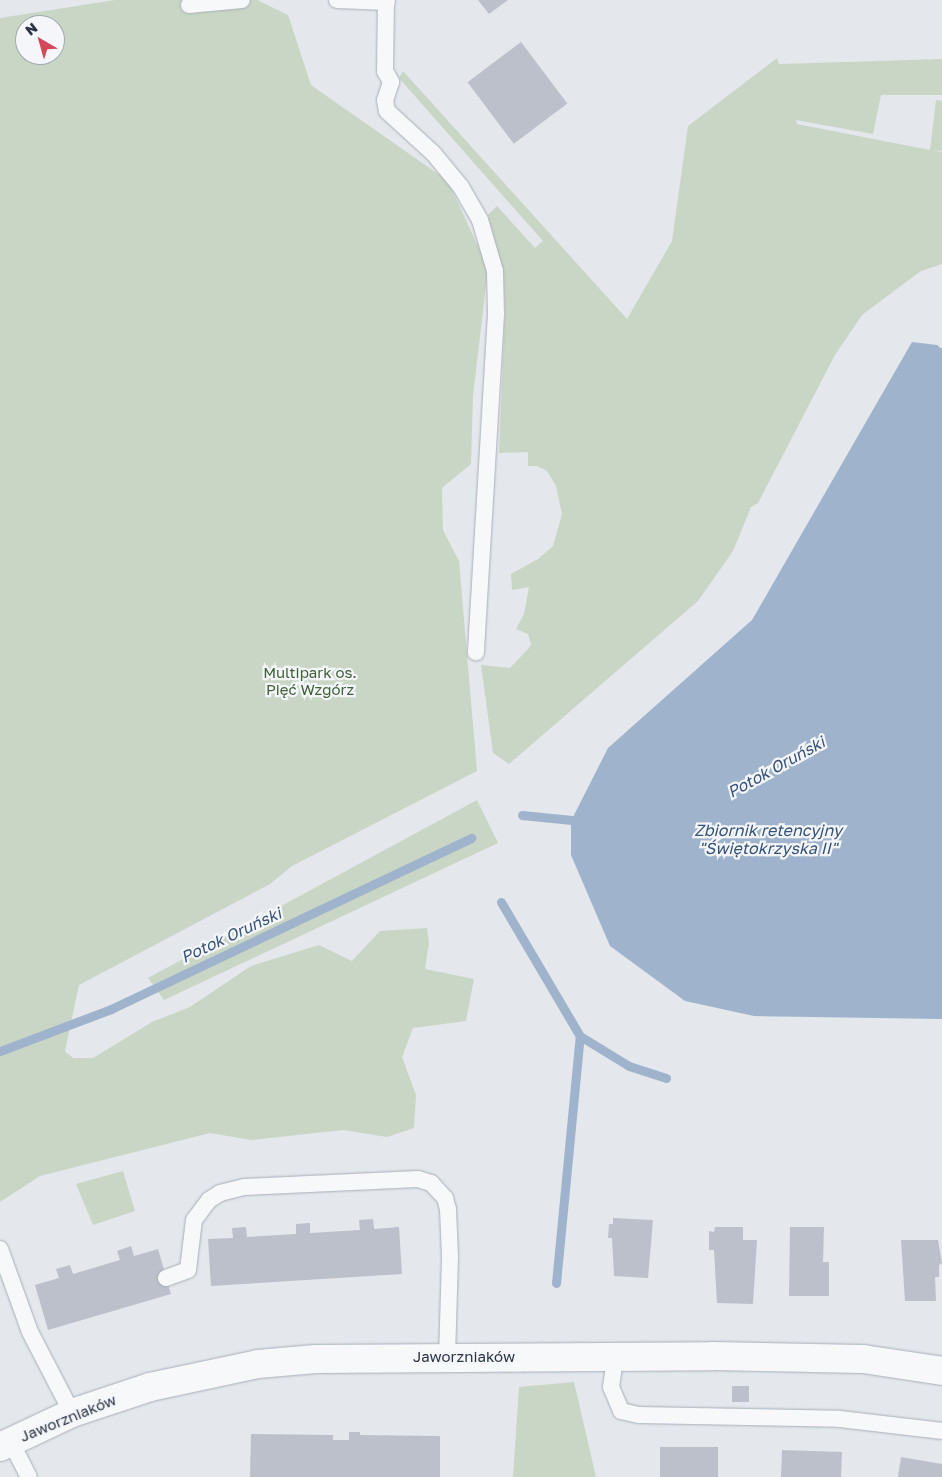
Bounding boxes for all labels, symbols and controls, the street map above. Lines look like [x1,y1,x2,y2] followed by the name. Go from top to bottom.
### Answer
[15,15,65,65] north arrow
[22,19,40,39] text: N
[263,663,357,698] park label: Multipark os. Pięć Wzgórz
[724,732,828,802] water label: Potok Oruński
[694,820,842,858] water label: Zbiornik retencyjny "Świętokrzyska II"
[178,903,284,967] water label: Potok Oruński
[413,1348,515,1366] street label: Jaworzniaków
[17,1391,119,1445] street label: Jaworzniaków

